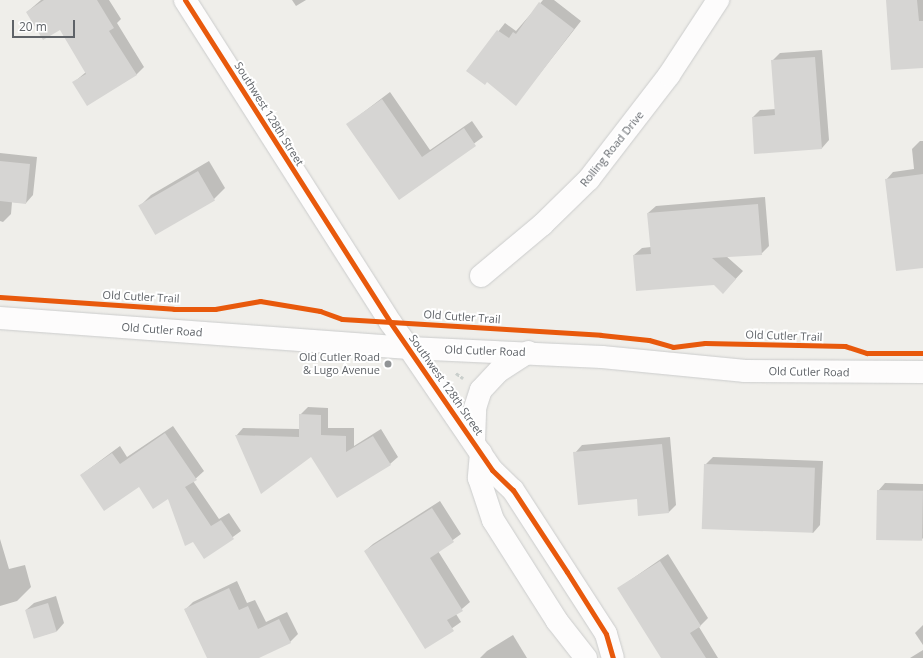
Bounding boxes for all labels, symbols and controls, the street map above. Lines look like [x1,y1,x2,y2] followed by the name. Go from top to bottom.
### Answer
[14,12,77,38] scale bar
[19,18,47,35] text: 20 m
[232,60,306,168] street label: Southwest 128th Street
[577,109,647,189] street label: Rolling Road Drive
[102,288,180,306] street label: Old Cutler Trail
[423,308,501,326] street label: Old Cutler Trail
[121,321,203,339] street label: Old Cutler Road
[745,328,823,344] street label: Old Cutler Trail
[406,332,486,438] street label: Southwest 128th Street
[444,343,526,359] street label: Old Cutler Road
[299,351,380,377] place label: Old Cutler Road & Lugo Avenue
[383,359,393,369] marker: Old Cutler Road & Lugo Avenue
[768,365,850,379] street label: Old Cutler Road

